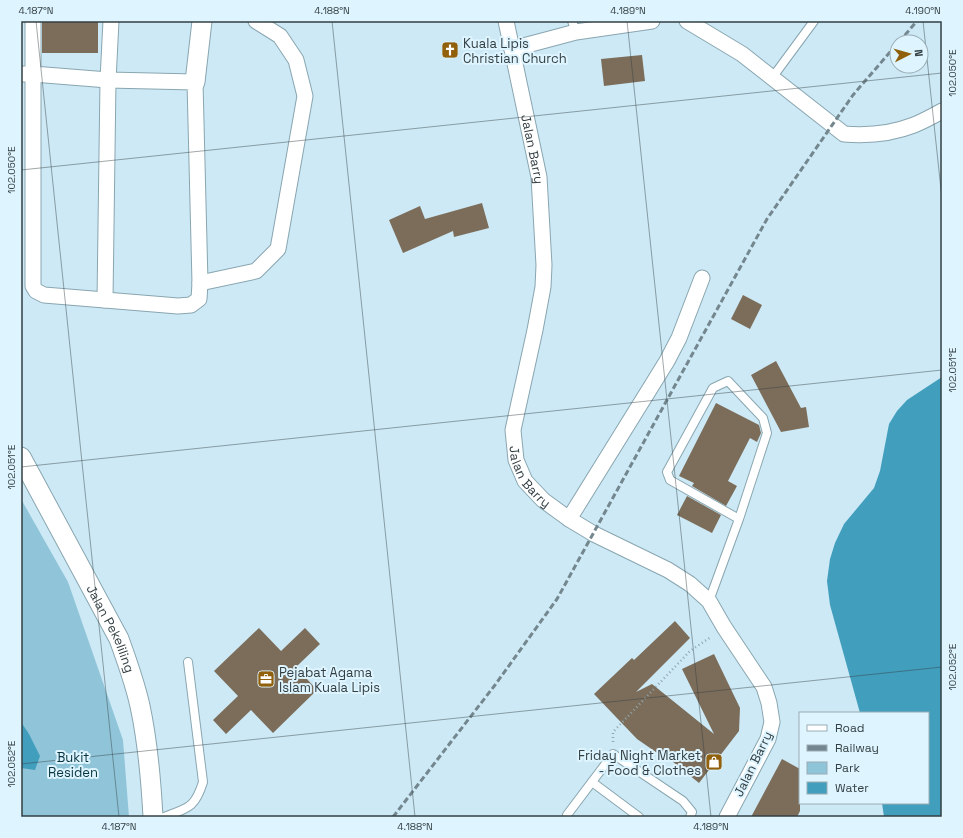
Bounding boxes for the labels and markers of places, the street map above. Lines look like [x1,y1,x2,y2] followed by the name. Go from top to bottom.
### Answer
[463,35,567,67] place label: Kuala Lipis Christian Church
[440,40,460,60] church icon: Kuala Lipis Christian Church
[279,664,380,696] place label: Pejabat Agama Islam Kuala Lipis
[256,669,276,689] office icon: Pejabat Agama Islam Kuala Lipis
[578,747,701,779] place label: Friday Night Market - Food & Clothes
[704,752,724,772] shop icon: Friday Night Market - Food & Clothes

